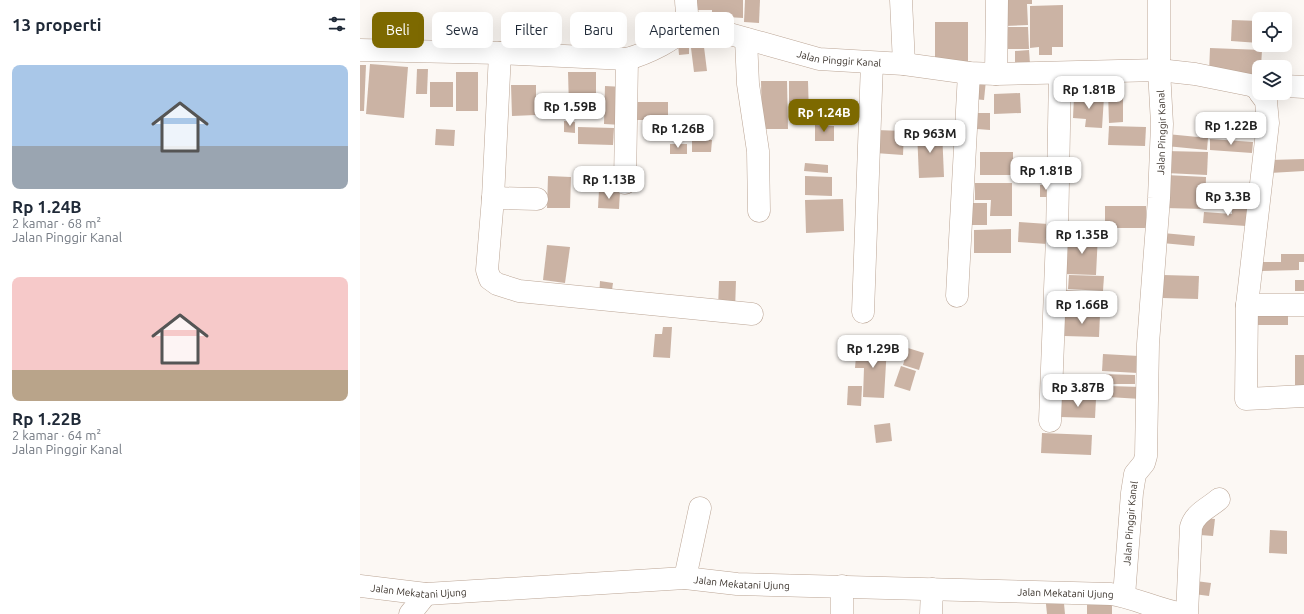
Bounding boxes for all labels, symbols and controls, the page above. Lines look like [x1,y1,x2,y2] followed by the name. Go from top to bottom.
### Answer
[372,12,424,48] chip: Beli
[432,12,493,48] chip: Sewa
[501,12,562,48] chip: Filter
[570,12,627,48] chip: Baru
[635,12,734,48] chip: Apartemen
[1252,12,1292,100] map controls
[1252,12,1292,52] button: locate
[326,13,348,35] icon: filters
[12,15,102,34] text: 13 properti
[796,48,882,68] street label: Jalan Pinggir Kanal
[1252,60,1292,100] button: layers
[1048,76,1130,110] pin: Rp 1.81B
[1062,82,1116,96] text: Rp 1.81B
[1154,90,1168,175] street label: Jalan Pinggir Kanal
[144,91,216,163] icon: home
[529,93,611,127] pin: Rp 1.59B
[543,99,597,113] text: Rp 1.59B
[783,99,865,133] pin: Rp 1.24B
[797,105,851,119] text: Rp 1.24B
[1190,112,1272,146] pin: Rp 1.22B
[637,115,719,149] pin: Rp 1.26B
[1204,118,1258,132] text: Rp 1.22B
[893,120,967,154] pin: Rp 963M
[651,121,705,135] text: Rp 1.26B
[904,126,956,140] text: Rp 963M
[1005,157,1087,191] pin: Rp 1.81B
[1019,163,1073,177] text: Rp 1.81B
[568,166,650,200] pin: Rp 1.13B
[582,172,636,186] text: Rp 1.13B
[1191,183,1265,217] pin: Rp 3.3B
[1205,189,1251,203] text: Rp 3.3B
[12,197,82,216] text: Rp 1.24B
[12,216,101,230] text: 2 kamar · 68 m²
[1041,221,1123,255] pin: Rp 1.35B
[1055,227,1109,241] text: Rp 1.35B
[12,230,122,244] text: Jalan Pinggir Kanal
[1041,291,1123,325] pin: Rp 1.66B
[1055,297,1109,311] text: Rp 1.66B
[144,303,216,375] icon: home
[832,335,914,369] pin: Rp 1.29B
[846,341,900,355] text: Rp 1.29B
[1037,374,1119,408] pin: Rp 3.87B
[1051,380,1105,394] text: Rp 3.87B
[12,409,82,428] text: Rp 1.22B
[12,428,101,442] text: 2 kamar · 64 m²
[12,442,122,456] text: Jalan Pinggir Kanal
[1121,480,1139,566] street label: Jalan Pinggir Kanal
[693,574,790,591] street label: Jalan Mekatani Ujung
[370,582,467,600] street label: Jalan Mekatani Ujung
[1017,586,1114,600] street label: Jalan Mekatani Ujung

